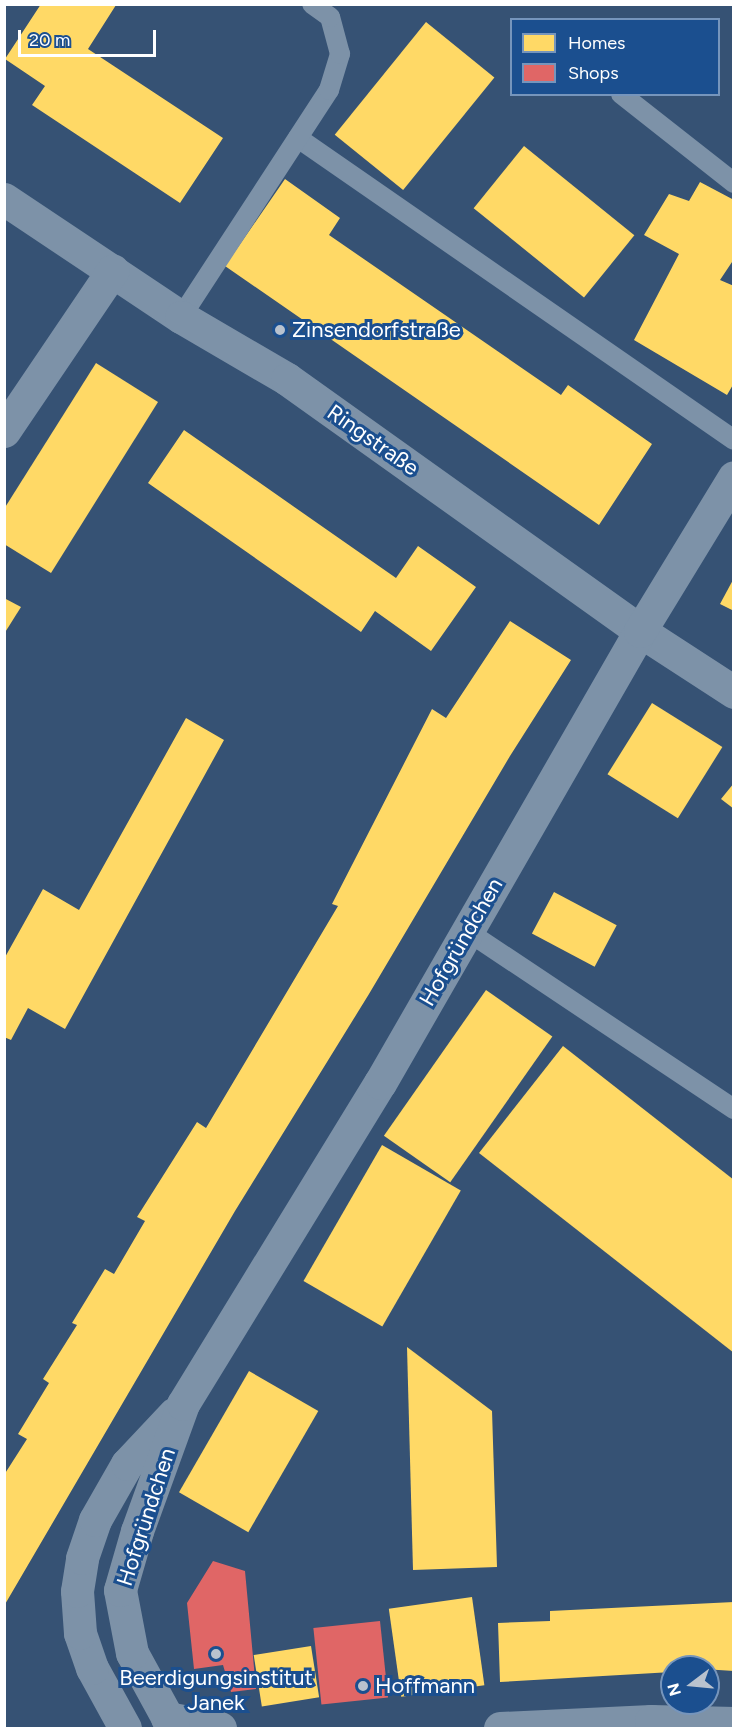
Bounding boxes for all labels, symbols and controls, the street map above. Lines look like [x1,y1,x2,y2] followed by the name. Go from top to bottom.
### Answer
[21,18,159,56] scale bar
[510,18,720,96] legend
[29,29,70,51] text: 20 m
[568,32,626,54] text: Homes
[568,62,619,84] text: Shops
[292,317,461,343] place label: Zinsendorfstraße
[273,323,287,337] marker: Zinsendorfstraße
[322,399,424,481] street label: Ringstraße
[414,873,508,1011] street label: Hofgründchen
[111,1445,181,1589] street label: Hofgründchen
[209,1647,223,1661] marker: Beerdigungsinstitut Janek
[660,1655,720,1715] north arrow
[119,1664,313,1716] place label: Beerdigungsinstitut Janek
[375,1673,475,1699] place label: Hoffmann
[356,1679,370,1693] marker: Hoffmann
[663,1681,685,1698] text: N

